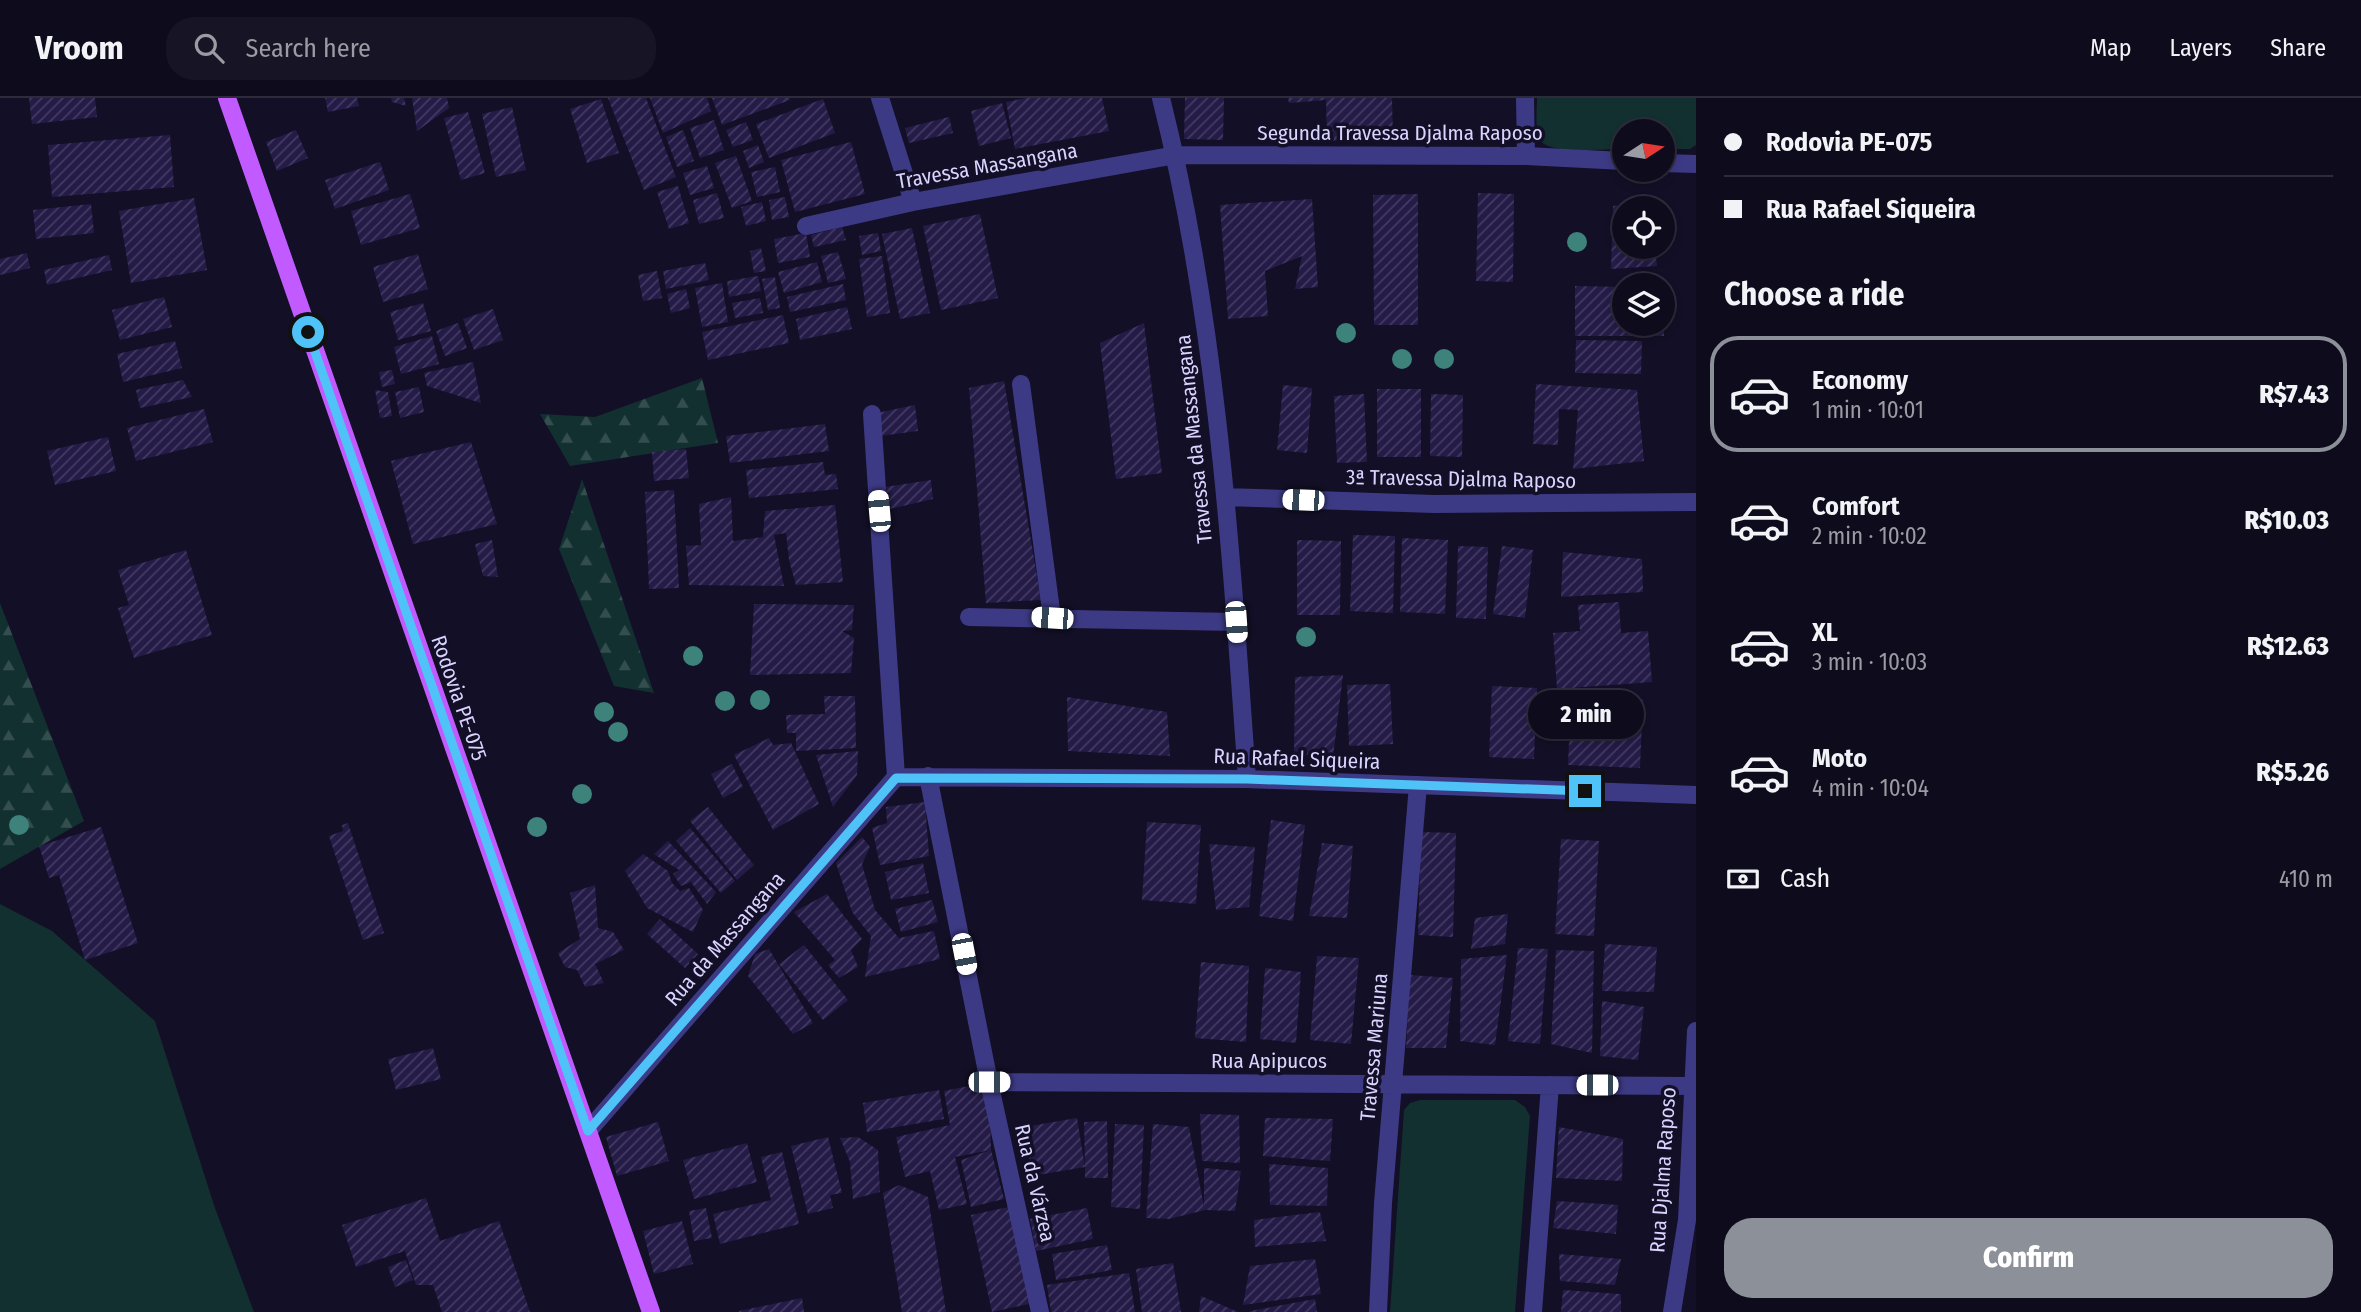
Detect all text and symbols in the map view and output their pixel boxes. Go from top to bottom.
search box [166,17,656,80]
text: Vroom [35,28,124,68]
icon: search [190,29,228,67]
text: Search here [246,33,371,64]
text: Map [2090,34,2132,62]
text: Layers [2170,34,2232,62]
text: Share [2270,34,2326,62]
north arrow [1612,119,1675,182]
map controls [1612,119,1675,336]
street label: Segunda Travessa Djalma Raposo [1257,120,1543,146]
text: Rodovia PE-075 [1766,127,1932,158]
street label: Travessa Massangana [894,137,1080,195]
text: Rua Rafael Siqueira [1766,194,1976,225]
button: locate [1612,196,1675,259]
button: layers [1612,273,1675,336]
text: Choose a ride [1724,275,1905,313]
route start [292,316,324,348]
street label: Travessa da Massangana [1170,333,1218,545]
icon: car [1728,363,1791,426]
text: Economy [1812,365,1908,396]
text: R$7.43 [2259,379,2329,410]
text: 1 min · 10:01 [1812,396,1924,424]
street label: 3ª Travessa Djalma Raposo [1346,464,1576,494]
car [867,489,892,533]
car [1282,489,1325,511]
icon: car [1728,489,1791,552]
text: Comfort [1812,491,1900,522]
text: R$10.03 [2244,505,2329,536]
text: 2 min · 10:02 [1812,522,1927,550]
car [1225,600,1248,644]
car [1031,606,1074,630]
icon: car [1728,615,1791,678]
text: XL [1812,617,1838,648]
text: R$12.63 [2247,631,2329,662]
street label: Rodovia PE-075 [425,632,493,764]
text: 3 min · 10:03 [1812,648,1927,676]
callout: 2 min [1527,690,1643,738]
text: 2 min [1561,700,1611,728]
icon: car [1728,741,1791,804]
street label: Rua Rafael Siqueira [1213,743,1381,775]
text: Moto [1812,743,1867,774]
text: R$5.26 [2256,757,2329,788]
text: 4 min · 10:04 [1812,774,1929,802]
route end [1569,775,1601,807]
icon: cash [1724,860,1762,898]
text: Cash [1780,863,1830,894]
text: 410 m [2279,865,2333,893]
street label: Rua da Massangana [660,867,790,1011]
car [950,931,979,977]
street label: Travessa Mariuna [1355,972,1393,1122]
street label: Rua Apipucos [1211,1048,1327,1074]
car [969,1072,1011,1093]
car [1577,1075,1619,1096]
street label: Rua Djalma Raposo [1644,1086,1682,1254]
street label: Rua da Várzea [1009,1122,1061,1244]
button: Confirm [1724,1218,2333,1298]

